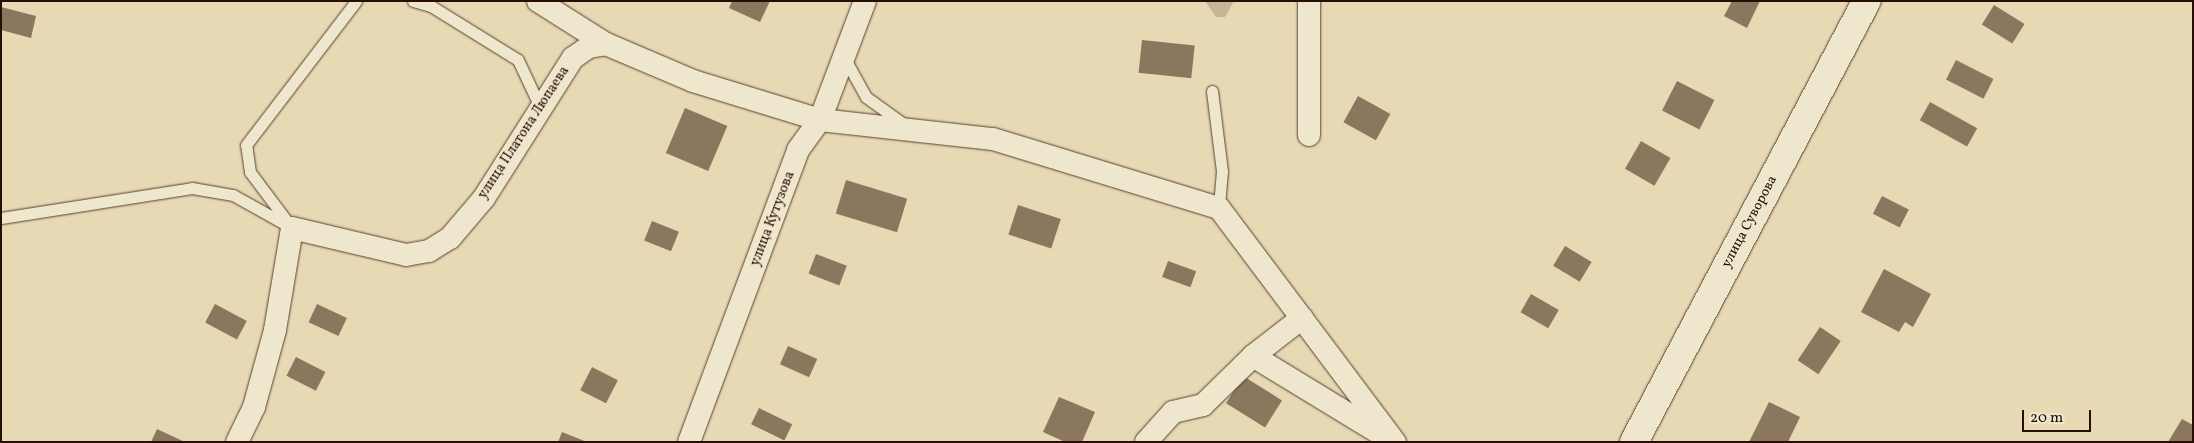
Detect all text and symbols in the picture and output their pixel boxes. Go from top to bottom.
street label: улица Платона Люпаева [475,64,573,202]
street label: улица Кутузова [747,169,799,269]
street label: улица Суворова [1719,173,1781,271]
scale bar [2024,400,2093,432]
text: 20 m [2030,408,2063,429]

